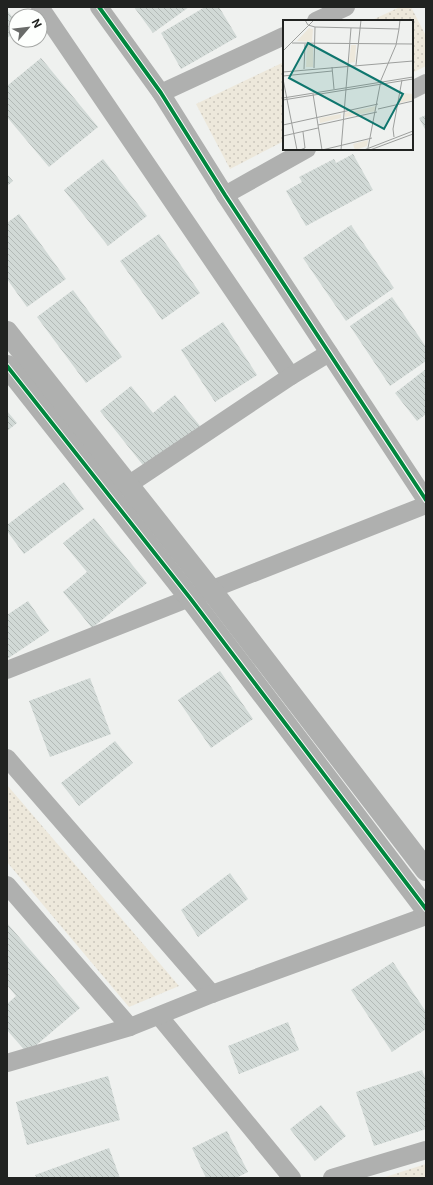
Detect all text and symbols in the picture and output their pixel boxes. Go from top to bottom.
north arrow [8,8,48,48]
text: N [29,16,45,30]
inset map [283,20,413,150]

